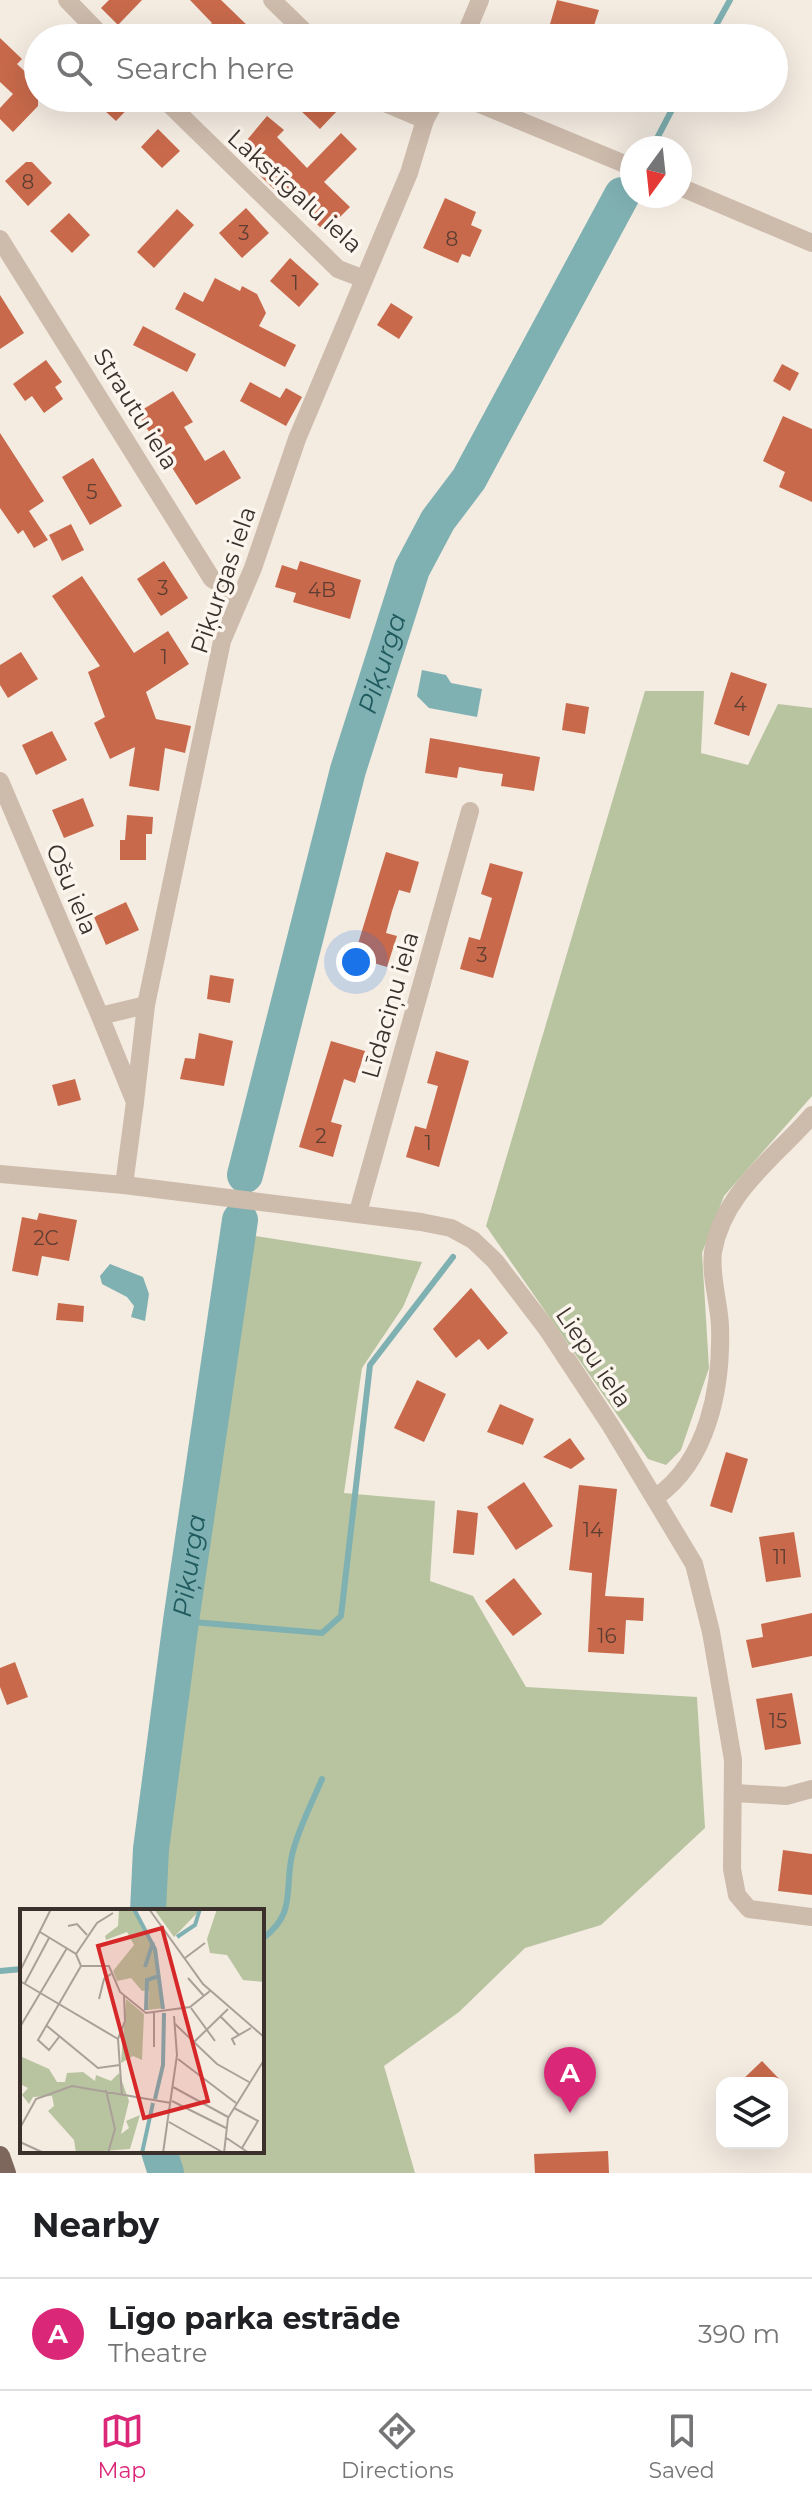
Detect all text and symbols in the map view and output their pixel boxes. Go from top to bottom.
search box [24,24,788,112]
icon: search [52,46,96,90]
text: Search here [116,50,294,87]
street label: Lakstīgalu iela [222,123,368,259]
north arrow [620,136,692,208]
house number: 8 [22,170,34,194]
house number: 3 [238,221,250,245]
house number: 8 [446,227,458,251]
house number: 1 [291,271,299,295]
street label: Strautu iela [87,343,185,475]
house number: 5 [86,480,98,504]
street label: Piķurgas iela [184,503,262,657]
house number: 3 [157,576,169,600]
house number: 4B [308,578,336,602]
water label: Piķurga [351,609,413,718]
house number: 1 [160,645,168,669]
house number: 4 [733,692,747,716]
street label: Ošu iela [40,839,104,939]
street label: Līdaciņu iela [355,928,425,1082]
your location [336,942,376,982]
house number: 3 [476,943,488,967]
house number: 2 [315,1124,327,1148]
house number: 1 [424,1131,432,1155]
house number: 2C [33,1226,59,1250]
street label: Liepu iela [550,1301,638,1413]
water label: Piķurga [166,1512,213,1619]
house number: 14 [583,1518,603,1542]
house number: 11 [773,1545,787,1569]
house number: 16 [597,1624,617,1648]
house number: 15 [769,1709,787,1733]
inset map [20,1909,264,2153]
pin: A [544,2047,596,2113]
map controls [716,2077,788,2149]
button: layers [716,2077,788,2149]
text: Nearby [32,2204,159,2246]
text: Līgo parka estrāde [108,2300,400,2337]
text: A [48,2318,68,2350]
text: 390 m [698,2318,780,2350]
text: Theatre [108,2337,208,2369]
tab: Map [97,2409,146,2484]
tab: Directions [341,2409,454,2484]
tab: Saved [649,2409,715,2484]

